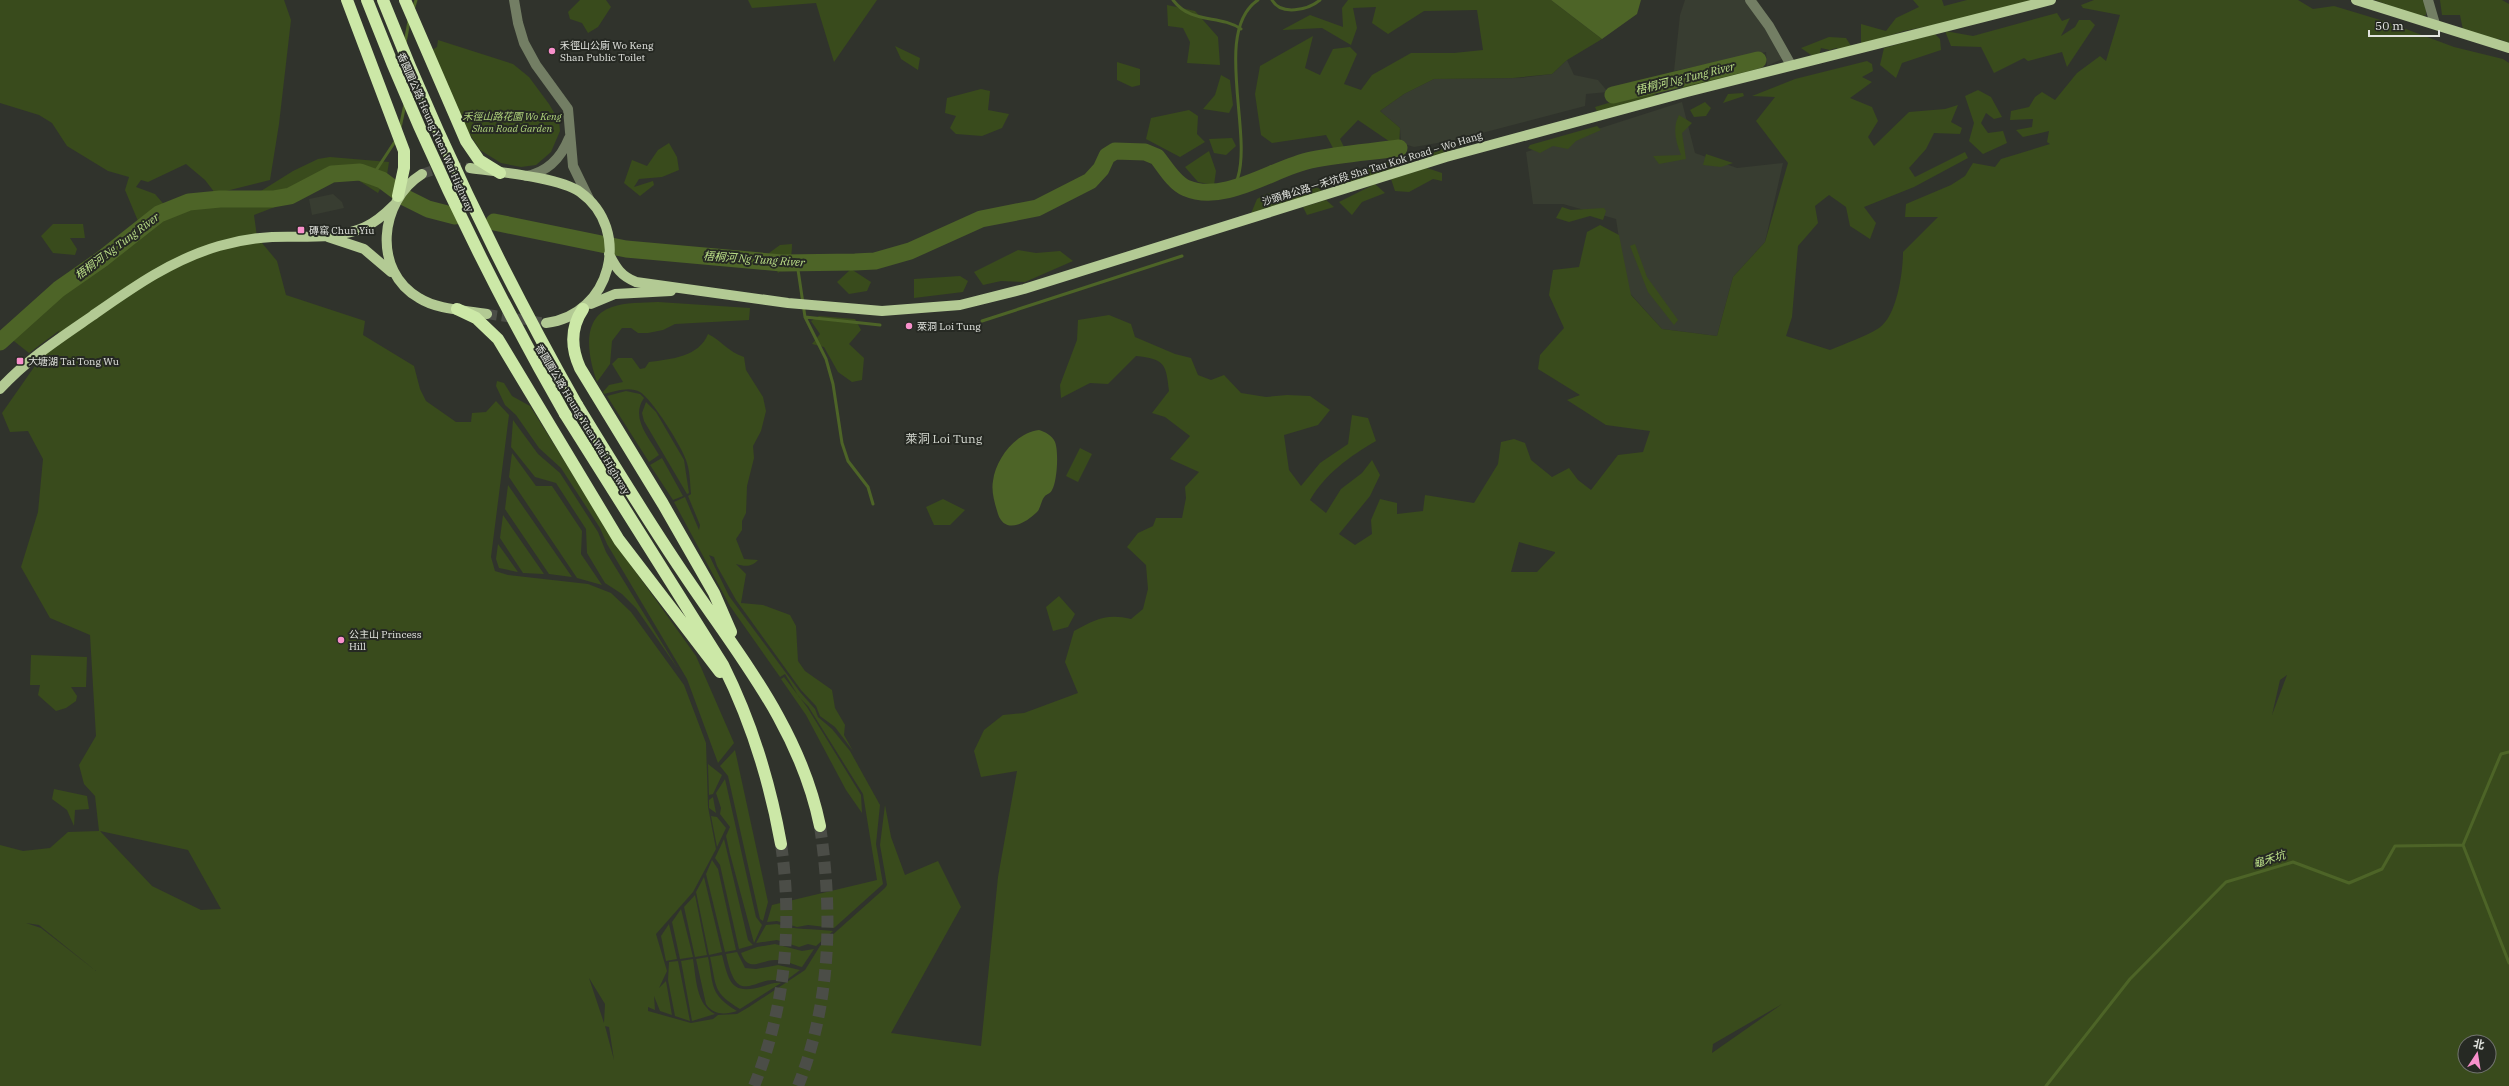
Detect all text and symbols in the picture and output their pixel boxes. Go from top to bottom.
scale bar [2369,12,2439,38]
text: 50 m [2375,18,2404,33]
place label: 禾徑山公廁 Wo Keng Shan Public Toilet [560,39,654,64]
marker: 禾徑山公廁 Wo Keng Shan Public Toilet [547,46,557,56]
street label: 香園圍公路 Heung Yuen Wai Highway [394,50,477,215]
water label: 梧桐河 Ng Tung River [1634,59,1737,97]
park label: 禾徑山路花園 Wo Keng Shan Road Garden [463,110,562,135]
street label: 沙頭角公路－禾坑段 Sha Tau Kok Road – Wo Hang [1260,129,1484,208]
water label: 梧桐河 Ng Tung River [72,209,163,282]
place label: 磚窰 Chun Yiu [309,224,374,237]
marker: 磚窰 Chun Yiu [296,225,306,235]
water label: 梧桐河 Ng Tung River [703,248,806,270]
place label: 萊洞 Loi Tung [917,320,981,333]
marker: 萊洞 Loi Tung [904,321,914,331]
street label: 香園圍公路 Heung Yuen Wai Highway [532,342,633,497]
place label: 大塘湖 Tai Tong Wu [28,355,119,368]
marker: 大塘湖 Tai Tong Wu [15,356,25,366]
district label: 萊洞 Loi Tung [906,431,983,446]
place label: 公主山 Princess Hill [349,628,422,653]
marker: 公主山 Princess Hill [336,635,346,645]
water label: 龜禾坑 [2251,847,2289,871]
north arrow [2457,1034,2497,1074]
text: 北 [2472,1036,2486,1052]

